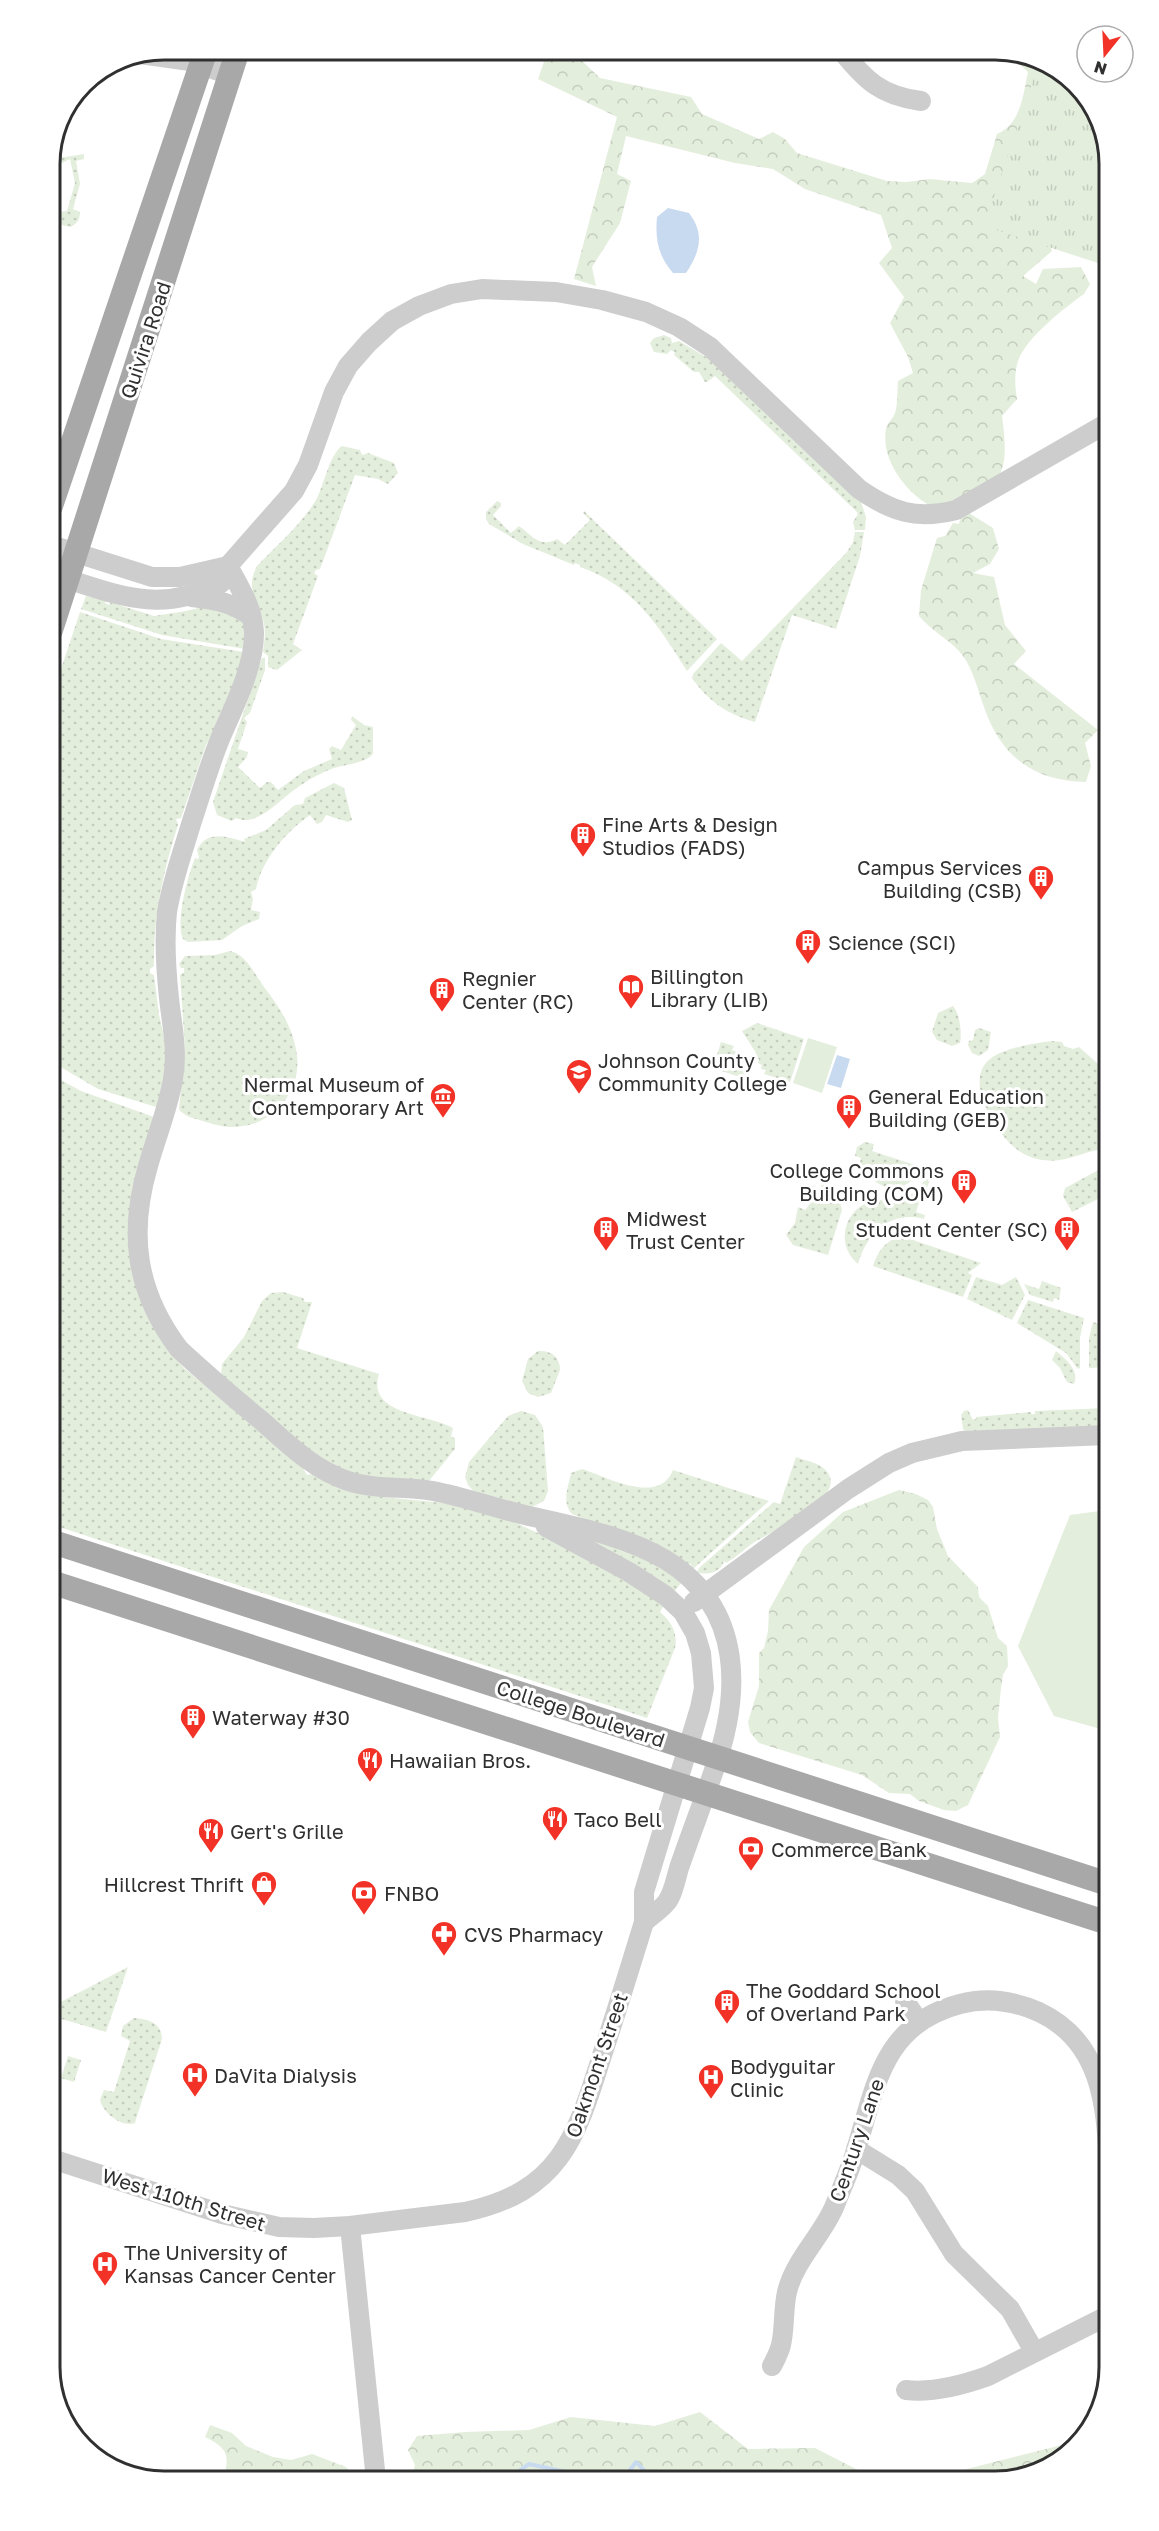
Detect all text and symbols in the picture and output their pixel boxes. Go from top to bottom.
north arrow [1075,24,1135,84]
text: N [1091,57,1109,80]
street label: Quivira Road [115,278,175,402]
place label: Fine Arts & Design Studios (FADS) [602,812,778,859]
building icon: Fine Arts & Design Studios (FADS) [568,820,598,858]
place label: Campus Services Building (CSB) [857,855,1022,902]
building icon: Campus Services Building (CSB) [1026,863,1056,901]
building icon: Science (SCI) [793,927,823,965]
place label: Science (SCI) [828,930,956,954]
place label: Billington Library (LIB) [650,964,769,1011]
place label: Regnier Center (RC) [462,966,574,1013]
library icon: Billington Library (LIB) [616,972,646,1010]
building icon: Regnier Center (RC) [427,975,457,1013]
place label: Johnson County Community College [598,1048,787,1095]
school or university icon: Johnson County Community College [564,1057,594,1095]
place label: Nermal Museum of Contemporary Art [244,1072,424,1119]
museum icon: Nermal Museum of Contemporary Art [428,1081,458,1119]
place label: General Education Building (GEB) [868,1084,1044,1131]
building icon: General Education Building (GEB) [834,1092,864,1130]
place label: College Commons Building (COM) [769,1158,944,1205]
building icon: College Commons Building (COM) [949,1167,979,1205]
place label: Midwest Trust Center [626,1206,745,1253]
building icon: Midwest Trust Center [591,1214,621,1252]
building icon: Student Center (SC) [1052,1214,1082,1252]
place label: Student Center (SC) [855,1217,1048,1241]
street label: College Boulevard [494,1674,668,1752]
building icon: Waterway #30 [178,1702,208,1740]
place label: Waterway #30 [212,1705,350,1729]
restaurant icon: Hawaiian Bros. [355,1745,385,1783]
place label: Hawaiian Bros. [389,1748,531,1772]
restaurant icon: Taco Bell [540,1804,570,1842]
place label: Taco Bell [574,1807,662,1831]
restaurant icon: Gert's Grille [196,1816,226,1854]
place label: Gert's Grille [230,1819,344,1843]
bank icon: Commerce Bank [736,1834,766,1872]
place label: Commerce Bank [771,1837,927,1861]
shop icon: Hillcrest Thrift [249,1869,279,1907]
place label: Hillcrest Thrift [104,1872,244,1896]
bank icon: FNBO [349,1878,379,1916]
place label: FNBO [384,1881,439,1905]
pharmacy icon: CVS Pharmacy [429,1919,459,1957]
place label: CVS Pharmacy [464,1922,603,1946]
place label: The Goddard School of Overland Park [746,1978,941,2025]
building icon: The Goddard School of Overland Park [712,1987,742,2025]
street label: Oakmont Street [560,1990,632,2140]
place label: Bodyguitar Clinic [730,2054,836,2101]
hospital icon: DaVita Dialysis [180,2060,210,2098]
hospital icon: Bodyguitar Clinic [696,2062,726,2100]
place label: DaVita Dialysis [214,2063,357,2087]
street label: Century Lane [824,2075,888,2205]
street label: West 110th Street [99,2163,269,2235]
place label: The University of Kansas Cancer Center [124,2240,336,2287]
hospital icon: The University of Kansas Cancer Center [90,2249,120,2287]

